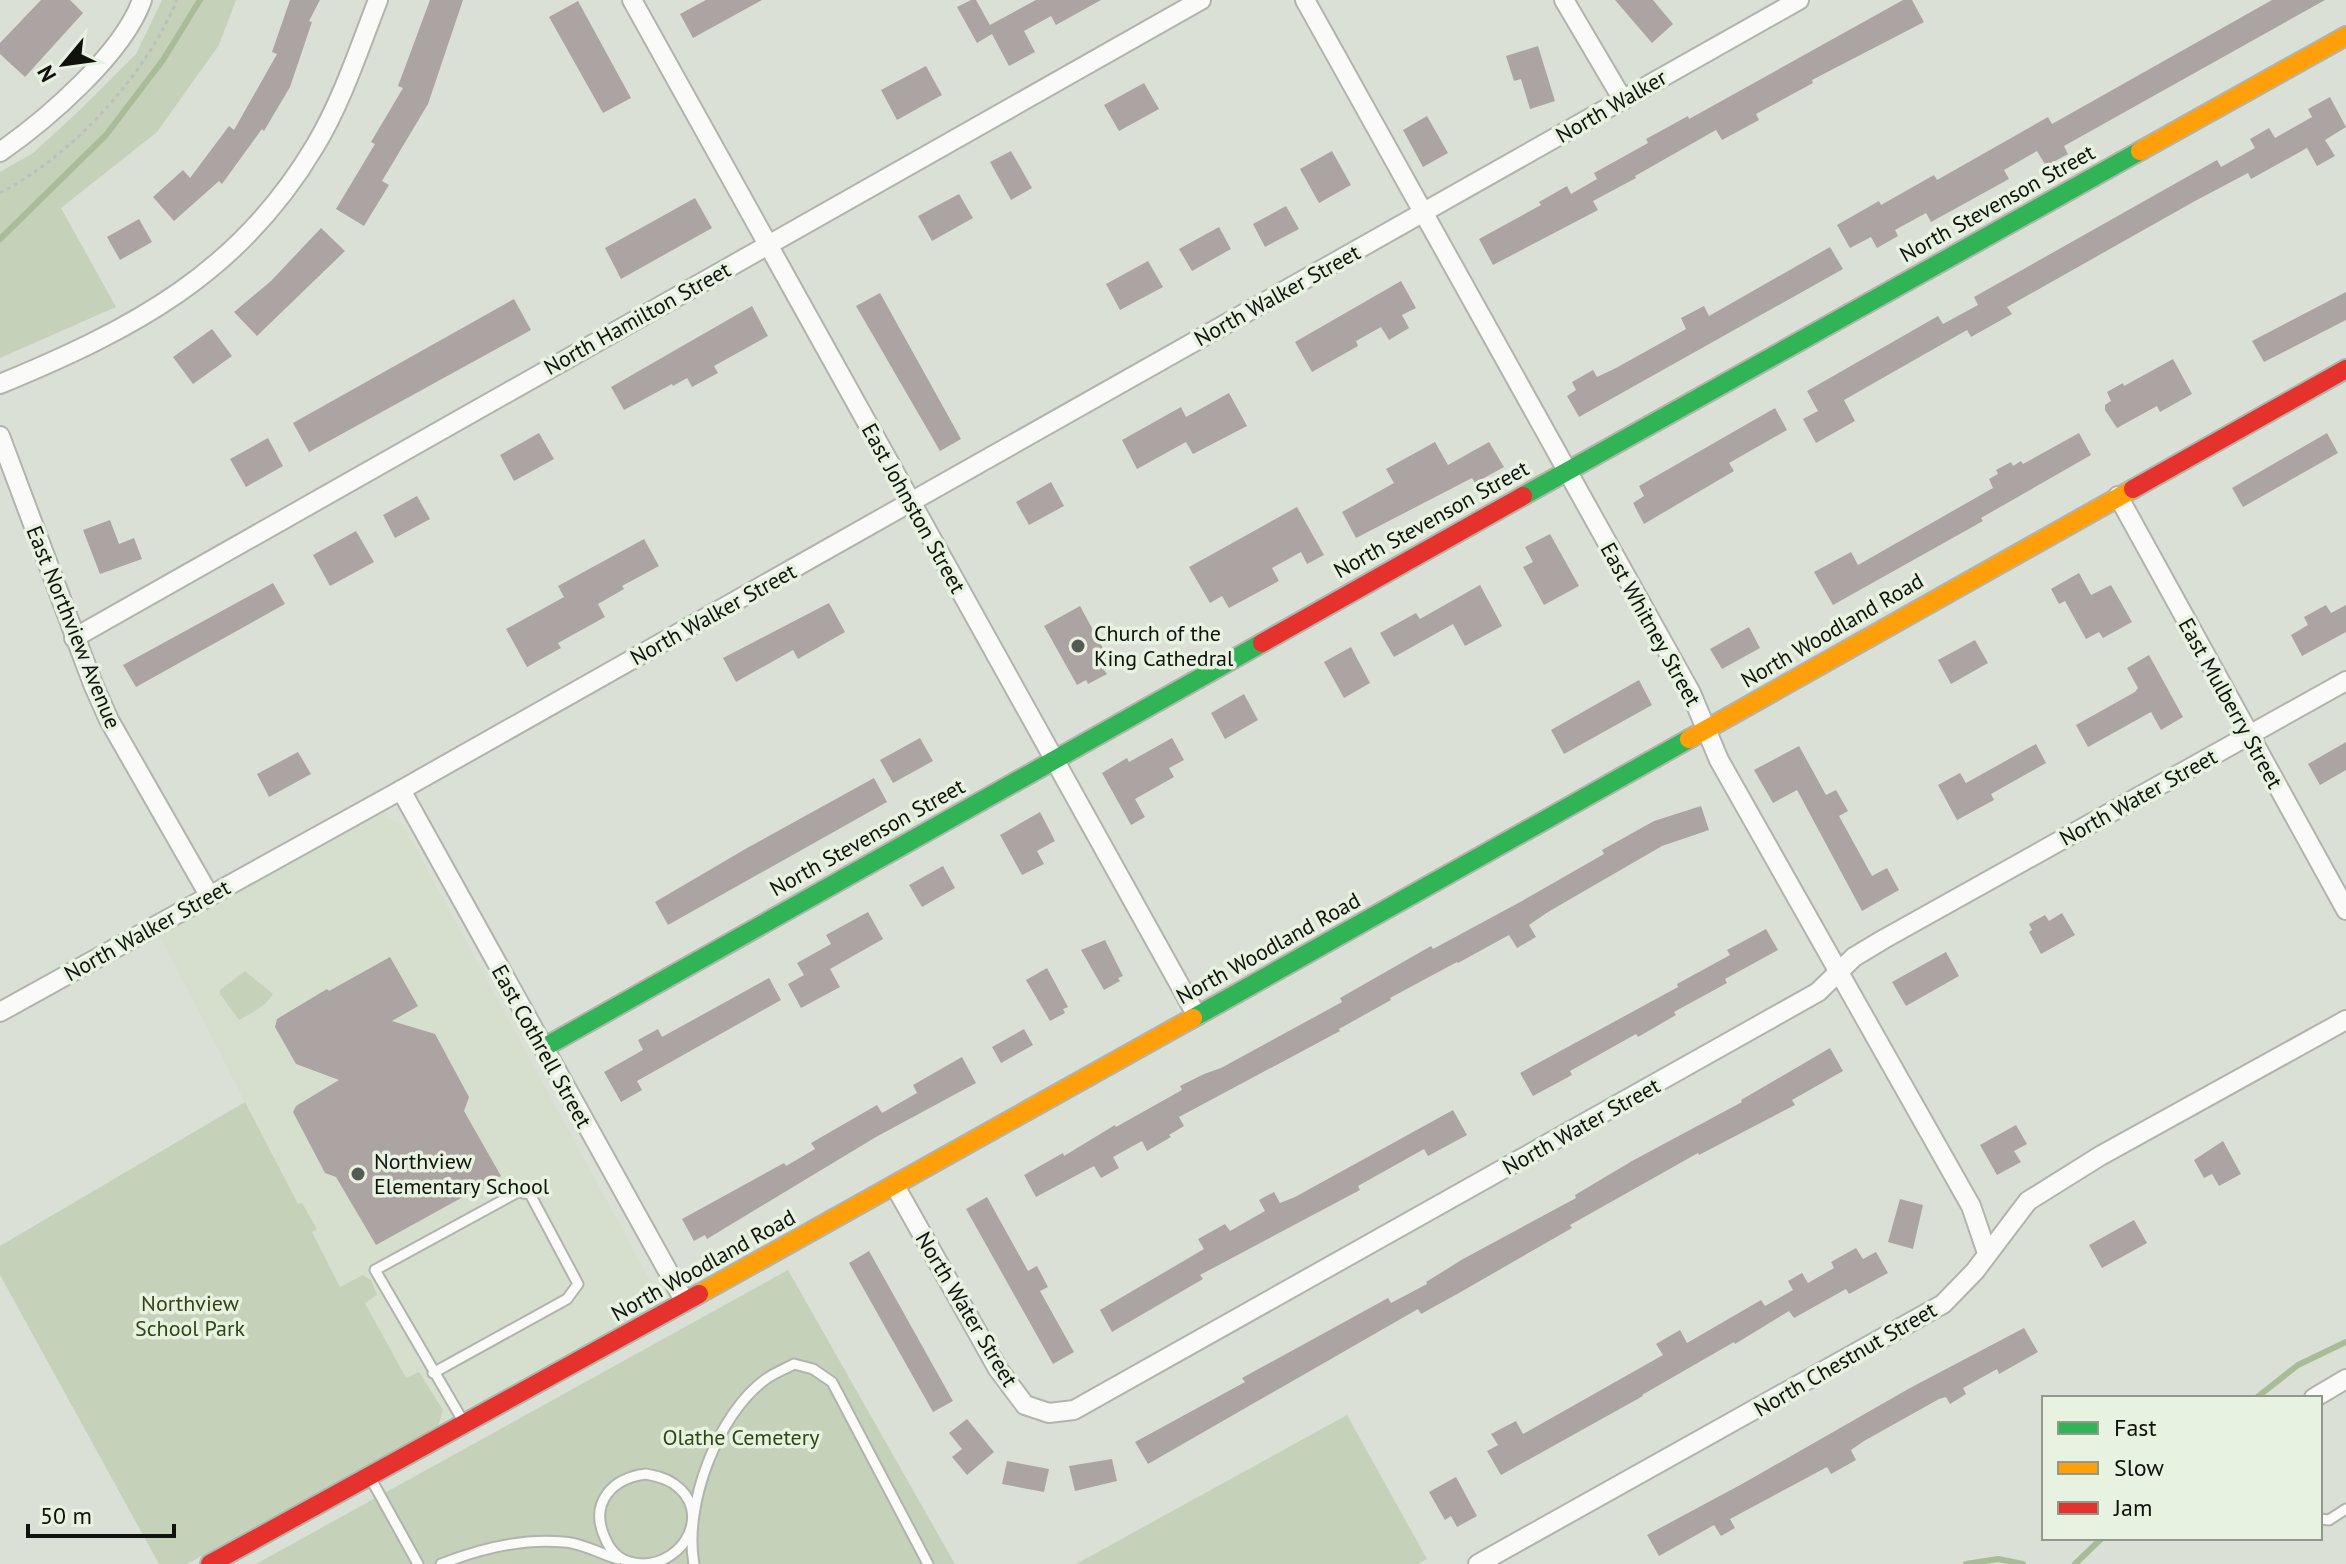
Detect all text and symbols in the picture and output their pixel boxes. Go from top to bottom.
north arrow [24,24,104,104]
text: N [31,61,62,87]
street label: North Walker [1551,63,1672,149]
street label: North Stevenson Street [1895,138,2100,268]
street label: North Walker Street [1189,238,1365,352]
street label: North Hamilton Street [539,255,736,381]
street label: East Johnston Street [856,418,973,598]
street label: North Stevenson Street [1329,454,1534,584]
street label: East Northview Avenue [20,521,128,733]
street label: East Whitney Street [1594,537,1708,711]
street label: North Walker Street [625,557,801,671]
street label: North Woodland Road [1736,566,1928,694]
street label: East Mulberry Street [2173,613,2290,794]
place label: Church of the King Cathedral [1094,619,1234,672]
marker: Church of the King Cathedral [1069,637,1087,655]
street label: North Water Street [2054,742,2222,852]
street label: North Stevenson Street [765,772,970,902]
street label: North Walker Street [59,873,235,987]
street label: North Woodland Road [1171,886,1365,1010]
street label: East Cothrell Street [486,960,599,1133]
street label: North Water Street [1497,1071,1665,1181]
place label: Northview Elementary School [374,1147,550,1200]
marker: Northview Elementary School [349,1165,367,1183]
street label: North Woodland Road [606,1203,800,1327]
street label: North Water Street [910,1226,1025,1392]
park label: Northview School Park [135,1289,245,1342]
street label: North Chestnut Street [1749,1295,1942,1423]
legend [2042,1396,2322,1540]
text: Fast [2114,1412,2157,1443]
park label: Olathe Cemetery [662,1423,820,1451]
text: Slow [2114,1452,2164,1483]
scale bar [28,1488,174,1538]
text: Jam [2113,1492,2152,1523]
text: 50 m [40,1500,92,1531]

